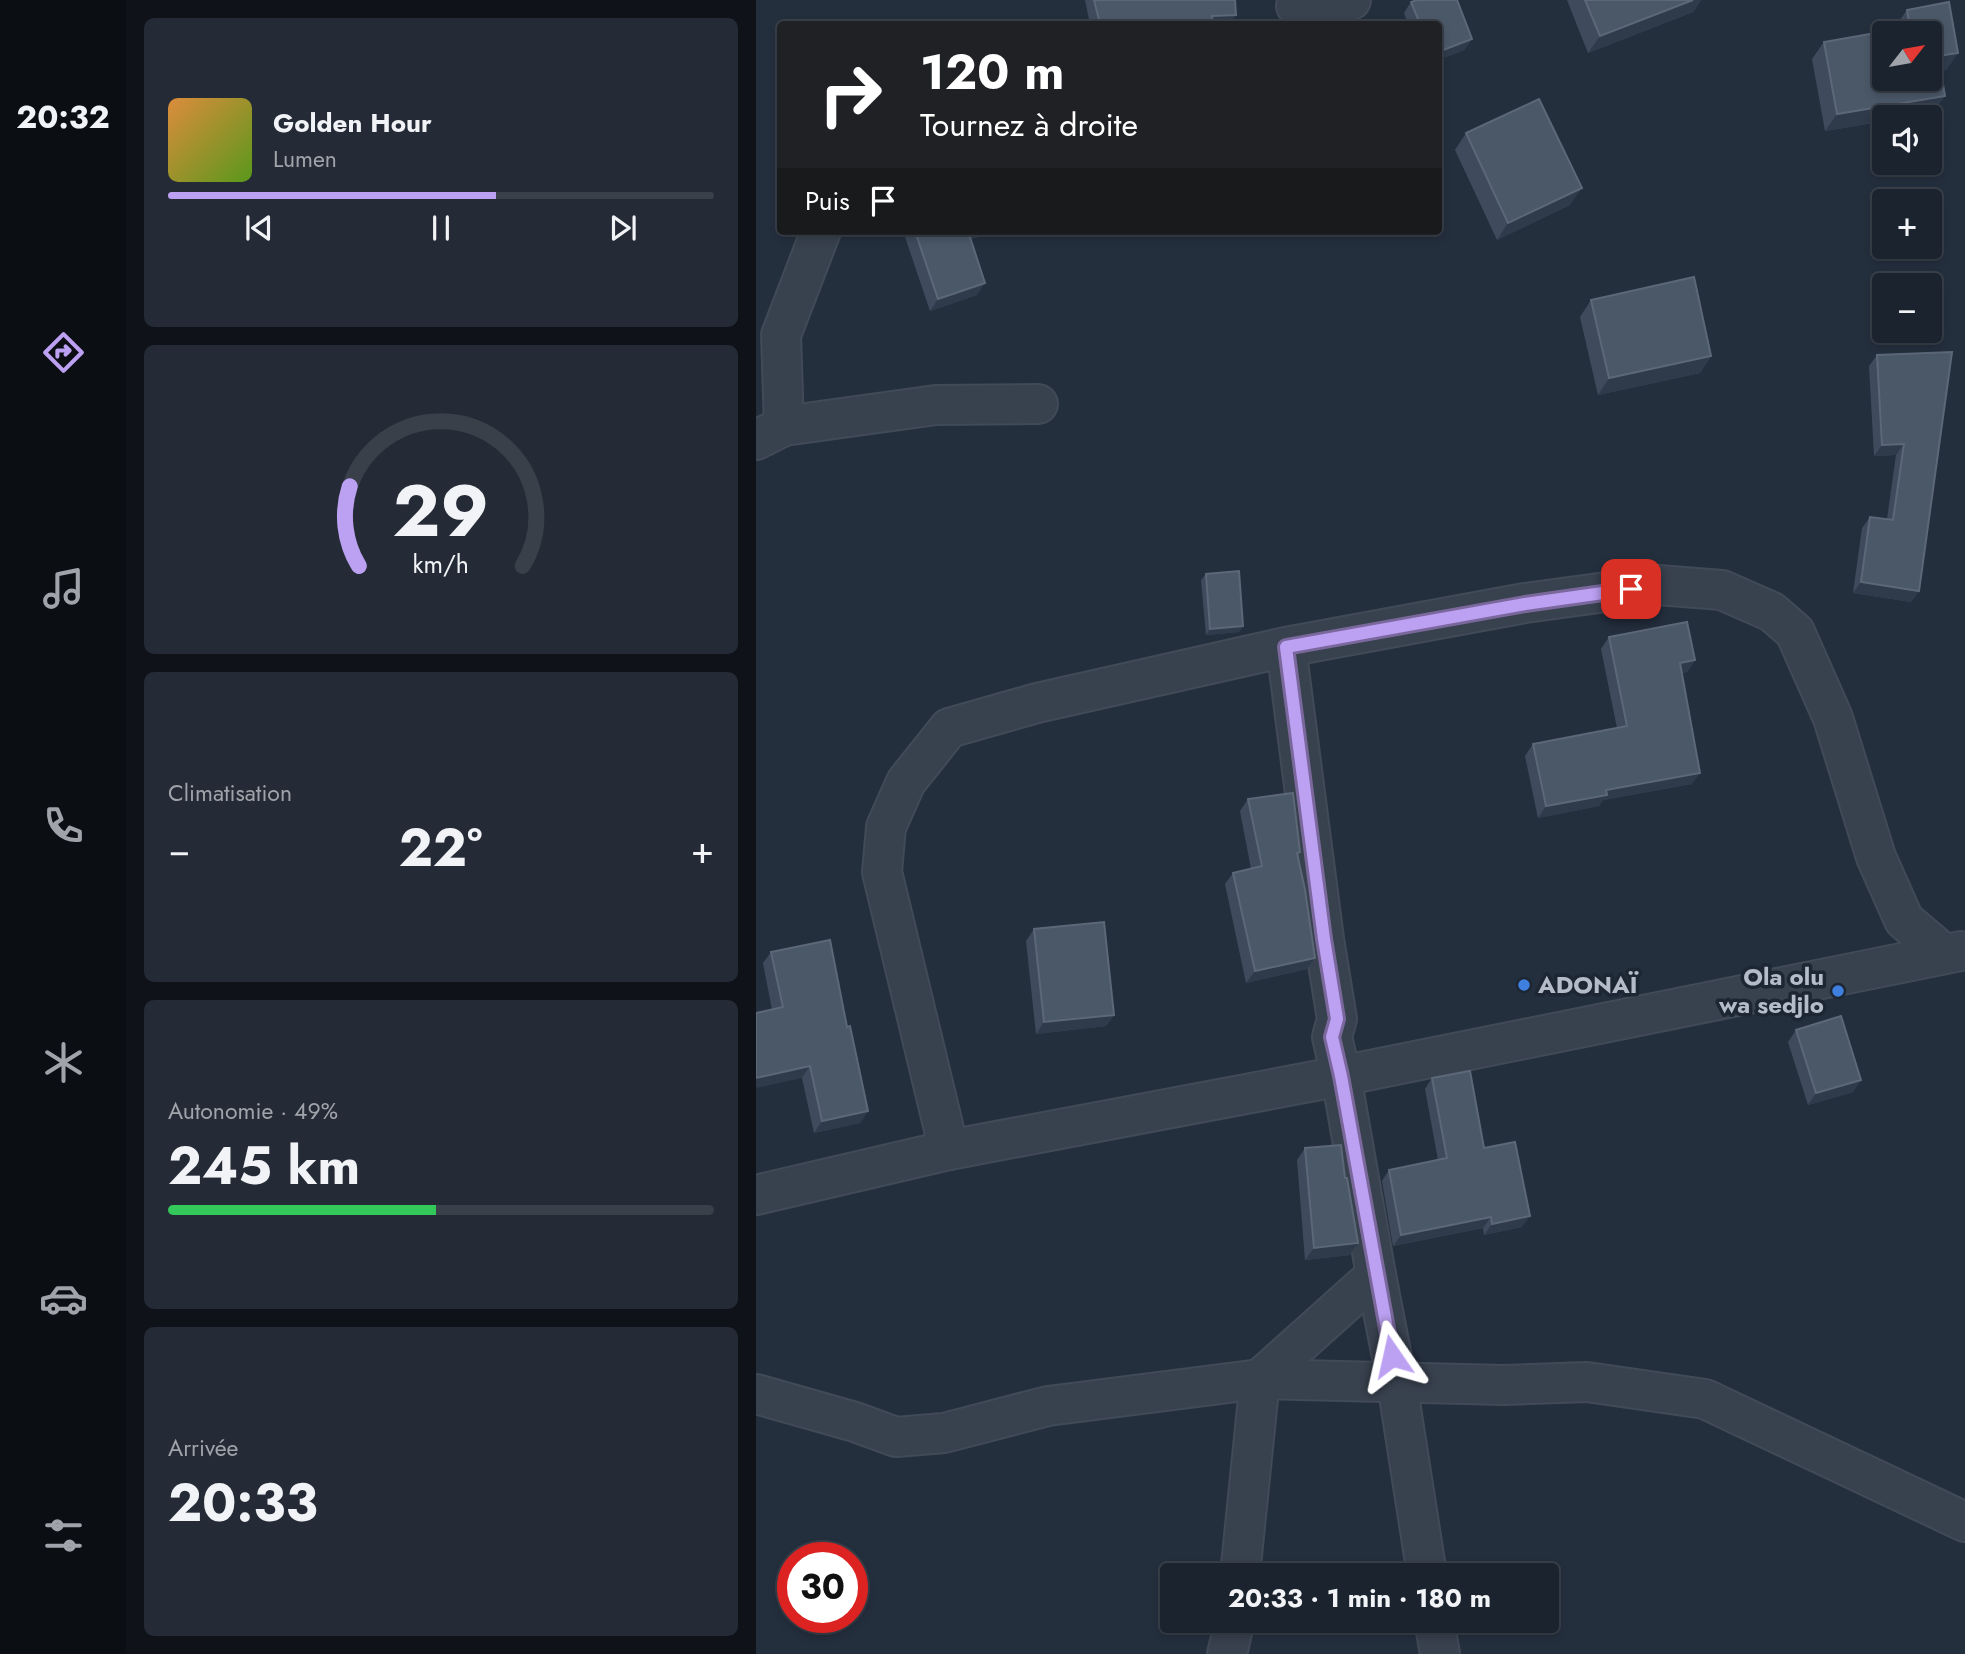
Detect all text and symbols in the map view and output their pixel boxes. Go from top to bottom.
north arrow [1872,21,1942,91]
map controls [1872,21,1942,343]
text: 120 m [920,37,1064,107]
icon: right [805,49,896,140]
text: 20:32 [16,94,110,140]
text: Tournez à droite [920,102,1138,148]
text: Golden Hour [273,104,432,142]
button: sound [1872,105,1942,175]
text: Lumen [273,142,337,176]
text: Puis [805,182,850,220]
icon: arrive [864,182,902,220]
button: + [1872,189,1942,259]
icon: previous [240,209,278,247]
icon: pause [422,209,460,247]
icon: next [604,209,642,247]
button: − [1872,273,1942,343]
icon: directions [39,328,88,377]
text: 29 [393,458,489,563]
text: km/h [413,546,469,582]
pin [1601,559,1661,619]
icon: music [39,564,88,613]
icon: arrive [1612,570,1650,608]
text: Climatisation [168,776,292,810]
icon: phone [39,801,88,850]
text: 22° [399,810,482,886]
text: − [168,822,190,877]
text: + [691,822,714,877]
place label: Ola olu wa sedjlo [1718,959,1824,1022]
place label: ADONAÏ [1537,967,1639,1002]
marker: ADONAÏ [1516,977,1532,993]
marker: Ola olu wa sedjlo [1830,983,1846,999]
icon: climate [39,1038,88,1087]
text: Autonomie · 49% [168,1094,338,1128]
text: 245 km [168,1128,360,1204]
icon: car [39,1274,88,1323]
position arrow [1355,1319,1429,1393]
text: Arrivée [168,1431,238,1465]
text: 20:33 [168,1465,318,1541]
icon: filters [39,1511,88,1560]
speed limit sign: 30 [777,1542,868,1633]
text: 20:33 · 1 min · 180 m [1228,1579,1491,1617]

